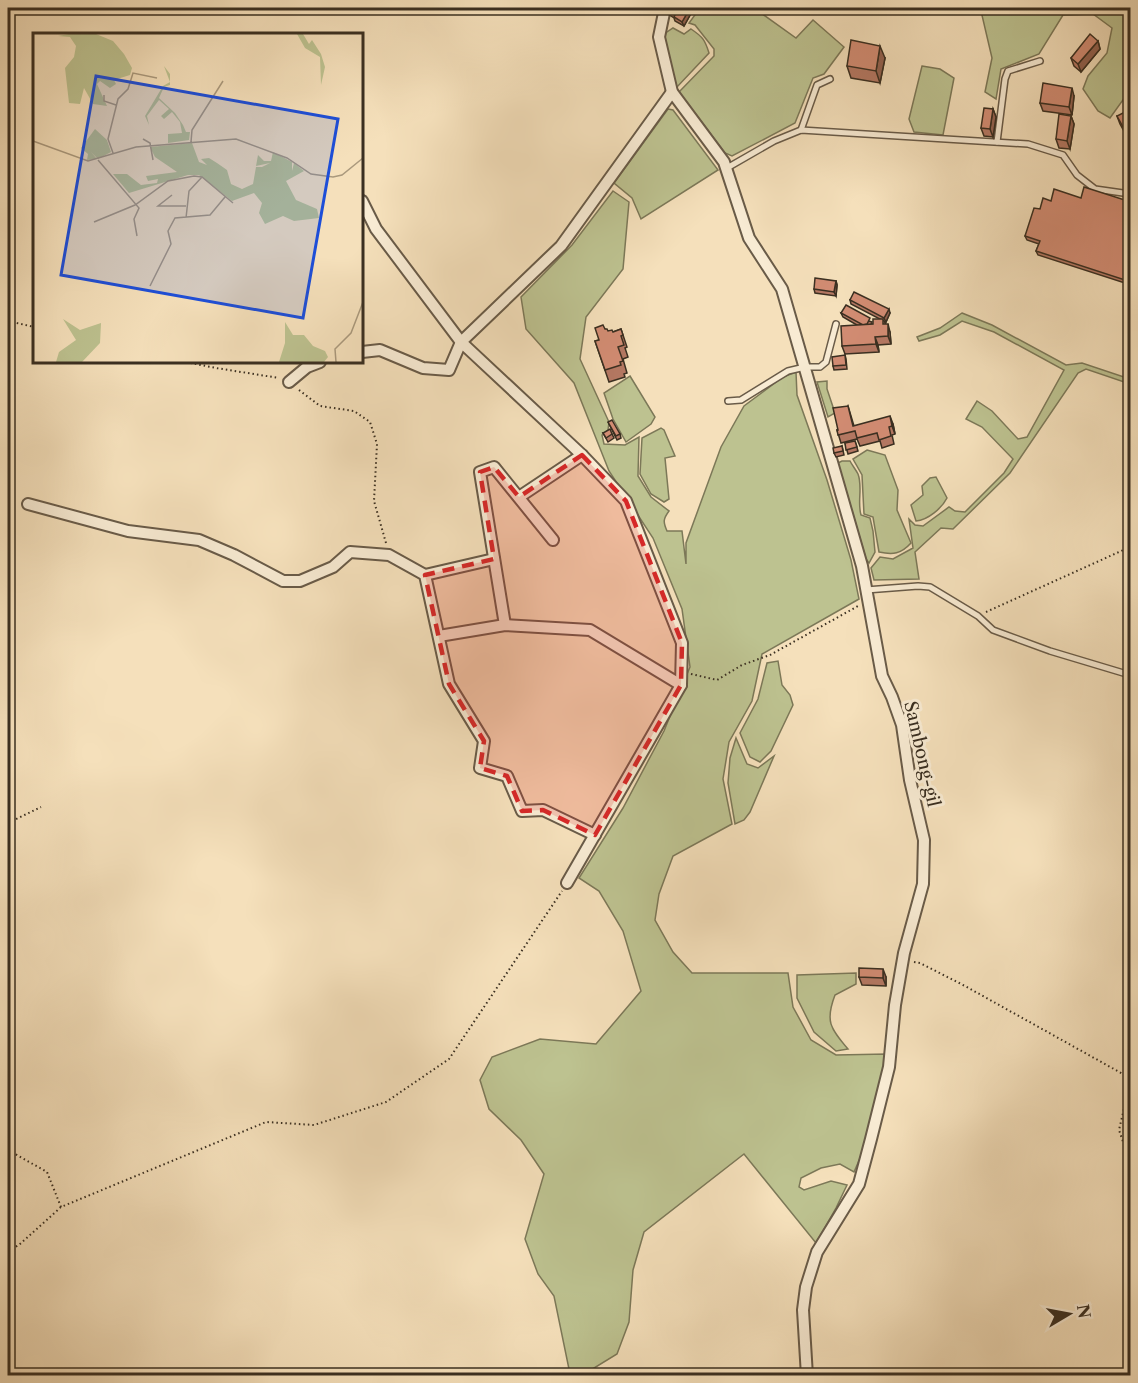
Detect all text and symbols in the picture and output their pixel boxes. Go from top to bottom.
inset map [33,33,363,363]
street label: Sambong-gil [899,699,945,809]
north arrow [1039,1284,1099,1344]
text: N [1073,1303,1095,1320]

